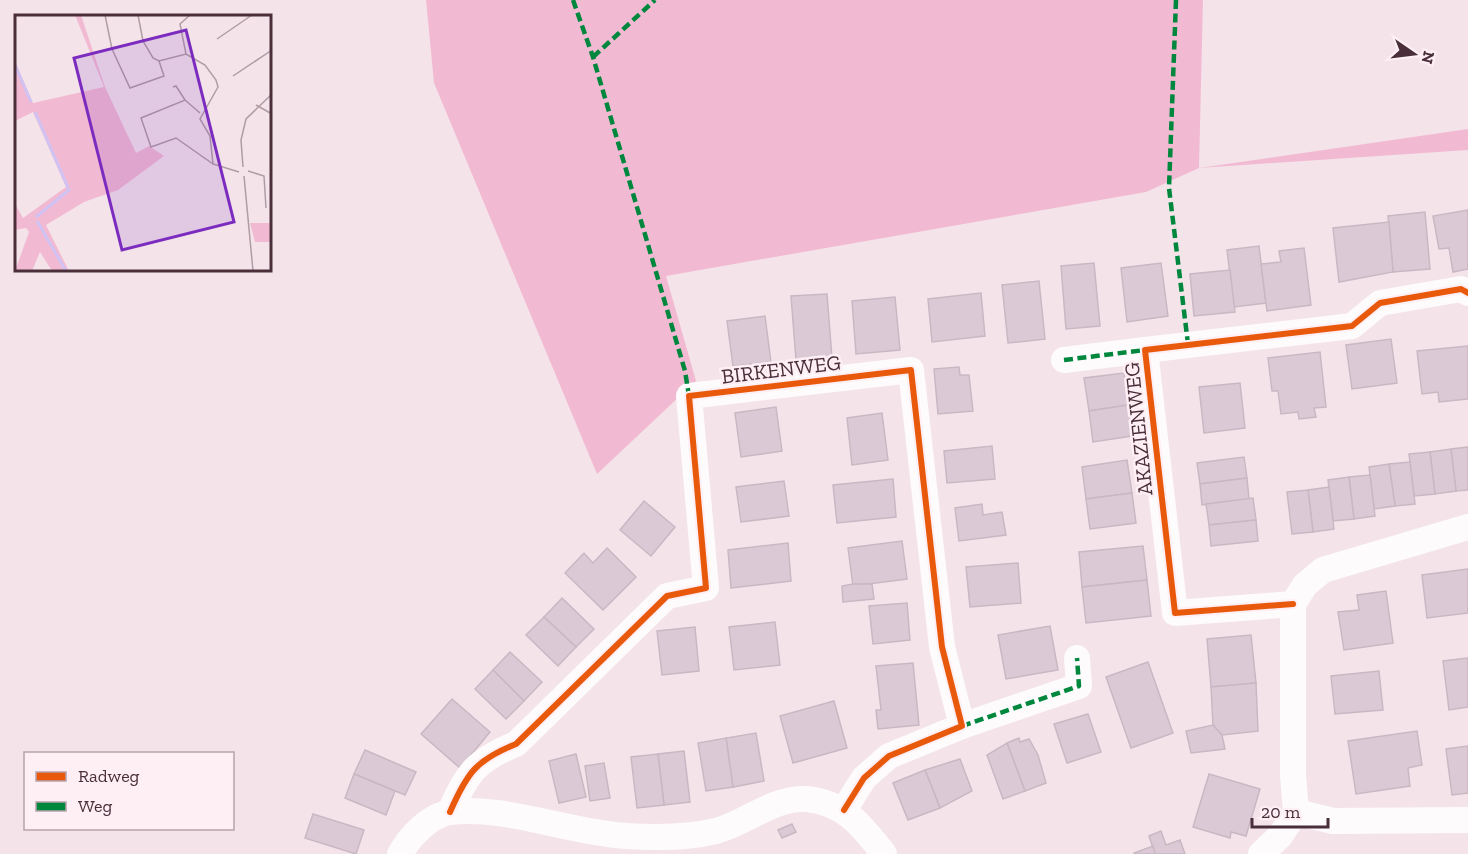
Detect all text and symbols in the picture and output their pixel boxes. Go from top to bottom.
inset map [15,15,272,272]
north arrow [1384,24,1444,84]
text: N [1417,49,1439,66]
street label: BIRKENWEG [720,349,842,389]
street label: AKAZIENWEG [1119,361,1157,497]
legend [24,752,234,830]
text: Radweg [78,765,140,787]
scale bar [1252,791,1328,829]
text: Weg [78,795,112,817]
text: 20 m [1261,801,1301,823]

